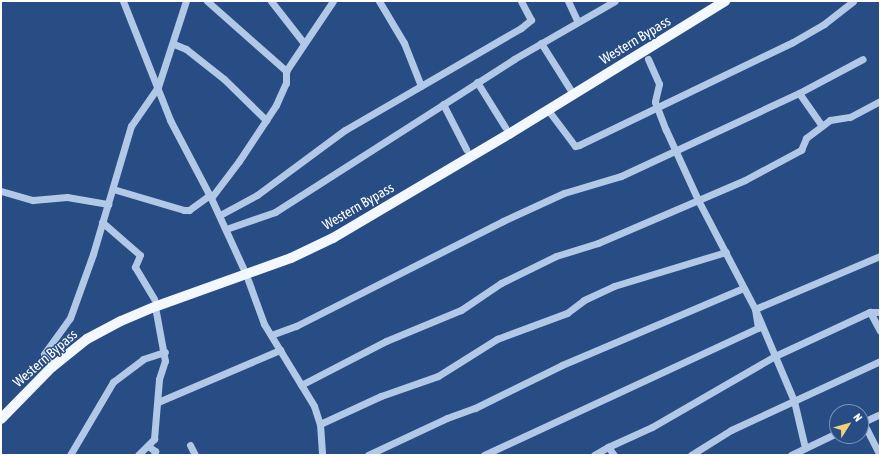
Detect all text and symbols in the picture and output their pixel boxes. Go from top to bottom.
street label: Western Bypass [597,12,673,68]
street label: Western Bypass [319,179,397,233]
street label: Western Bypass [9,326,81,390]
north arrow [829,404,869,444]
text: N [851,411,865,424]

